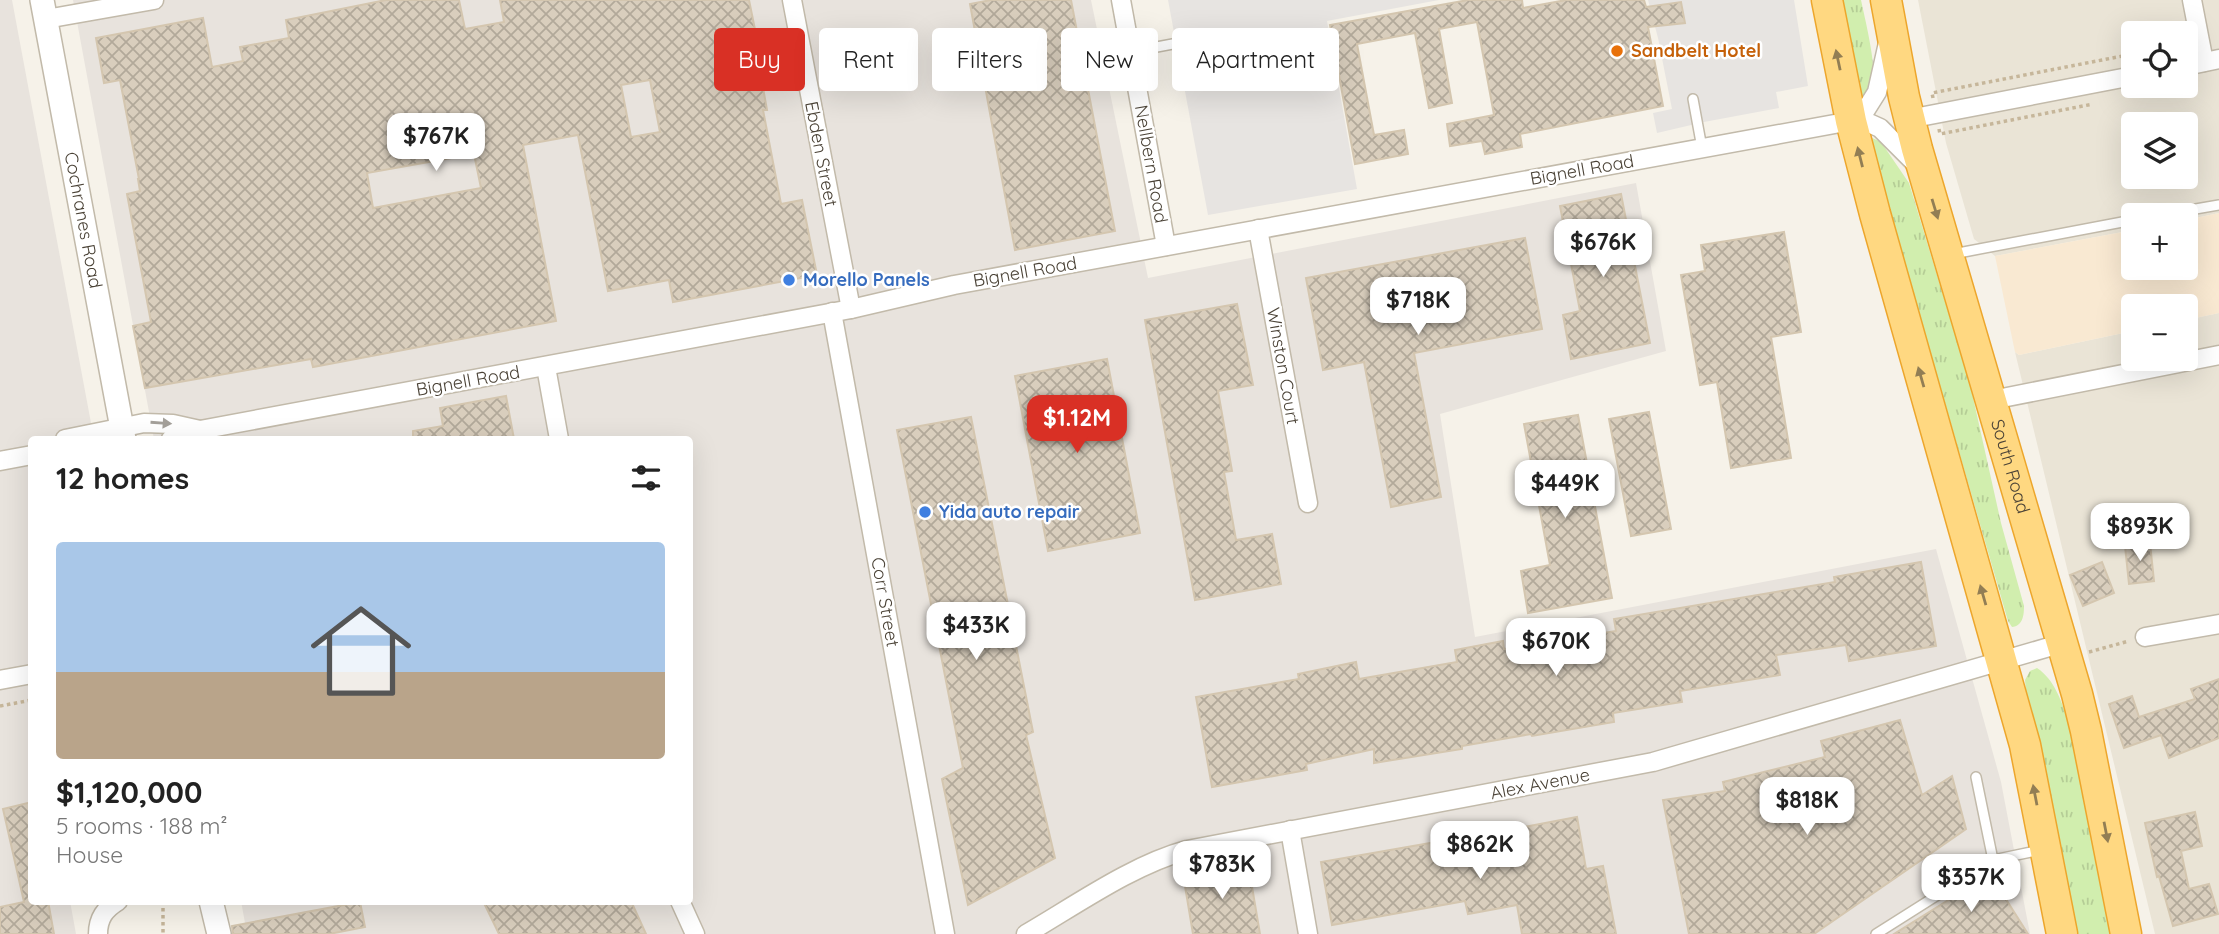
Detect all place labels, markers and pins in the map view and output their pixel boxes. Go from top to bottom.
place label: Sandbelt Hotel [1631,39,1761,62]
marker: Sandbelt Hotel [1609,43,1625,59]
pin: $767K [387,114,485,173]
pin: $676K [1554,219,1652,279]
place label: Morello Panels [803,268,930,291]
marker: Morello Panels [781,272,797,288]
pin: $718K [1369,278,1467,337]
pin: $1.12M [1020,396,1134,455]
pin: $449K [1516,461,1614,520]
place label: Yida auto repair [939,500,1080,523]
marker: Yida auto repair [917,504,933,520]
pin: $893K [2091,504,2189,563]
pin: $433K [927,602,1025,662]
pin: $670K [1507,618,1605,678]
pin: $818K [1758,778,1856,837]
pin: $862K [1431,822,1529,881]
pin: $783K [1173,842,1271,901]
pin: $357K [1922,855,2020,914]

